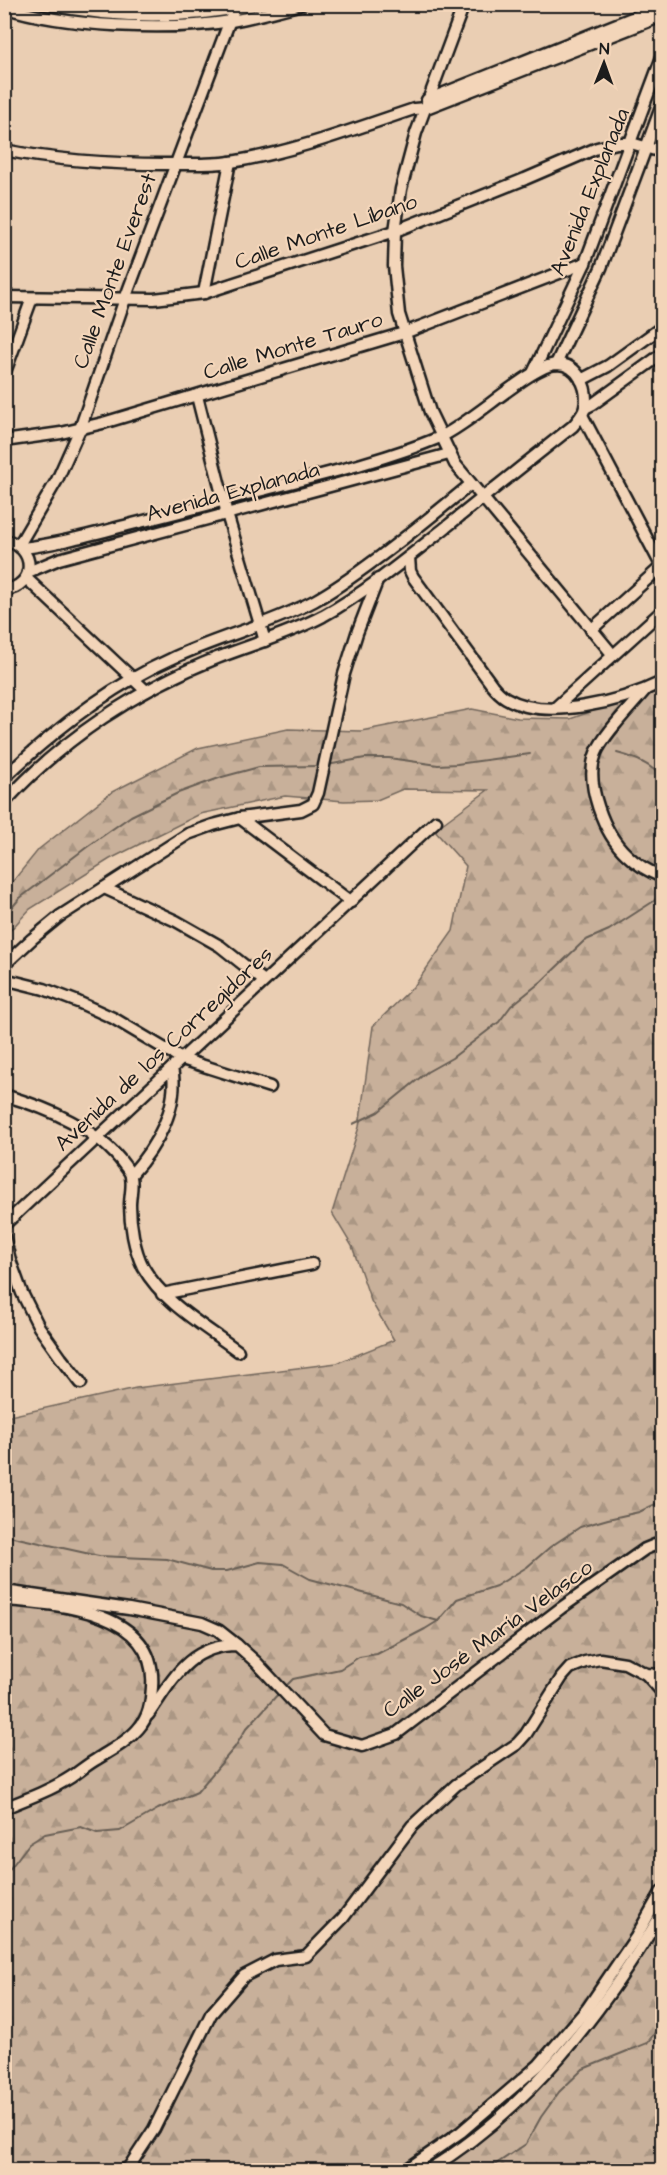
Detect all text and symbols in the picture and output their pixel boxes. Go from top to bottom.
north arrow [574,33,634,93]
text: N [599,38,609,60]
street label: Avenida Explanada [542,104,638,280]
street label: Calle Monte Everest [65,169,165,373]
street label: Calle Monte Líbano [231,186,422,278]
street label: Calle Monte Tauro [199,304,387,388]
street label: Avenida Explanada [143,454,323,530]
street label: Avenida de los Corregidores [48,939,281,1159]
street label: Calle José María Velasco [377,1552,600,1726]

